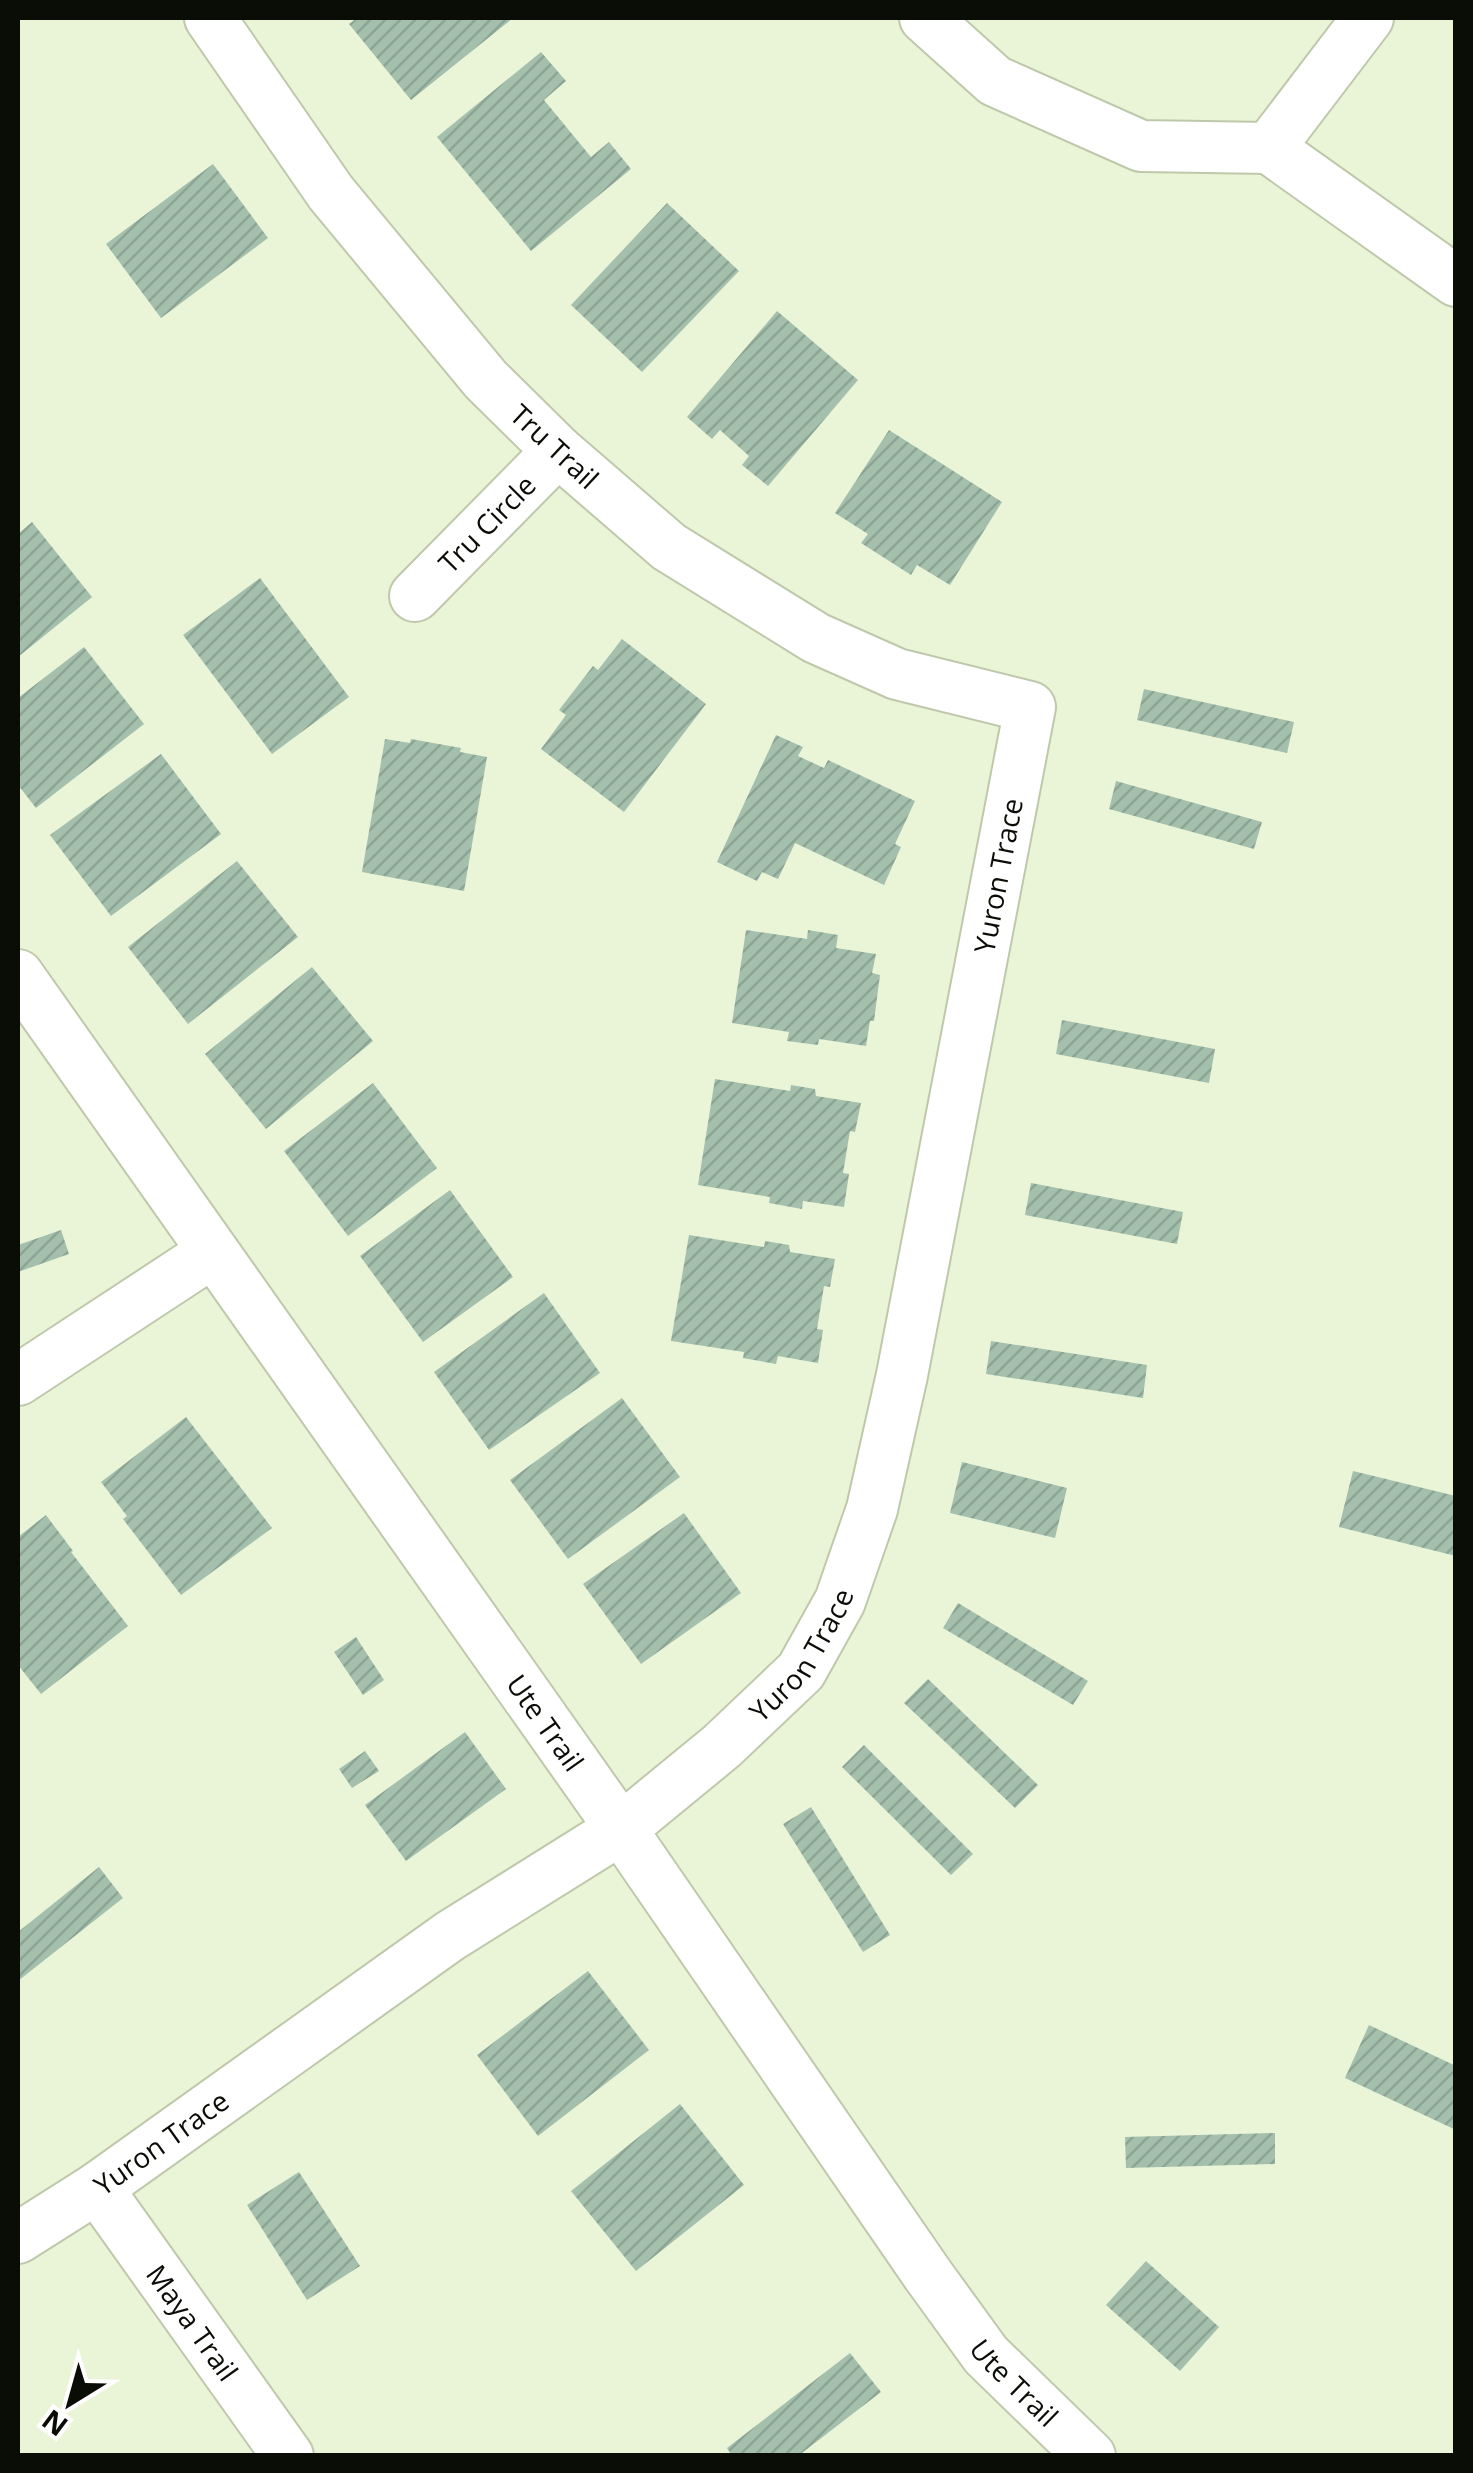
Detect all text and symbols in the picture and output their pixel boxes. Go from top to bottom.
street label: Tru Trail [503,395,607,497]
street label: Tru Circle [430,466,544,581]
street label: Yuron Trace [964,795,1031,956]
street label: Yuron Trace [741,1584,862,1730]
street label: Ute Trail [499,1667,593,1778]
street label: Yuron Trace [86,2081,236,2204]
street label: Maya Trail [138,2257,247,2388]
street label: Ute Trail [961,2331,1067,2434]
north arrow [20,2353,120,2453]
text: N [34,2402,75,2446]

